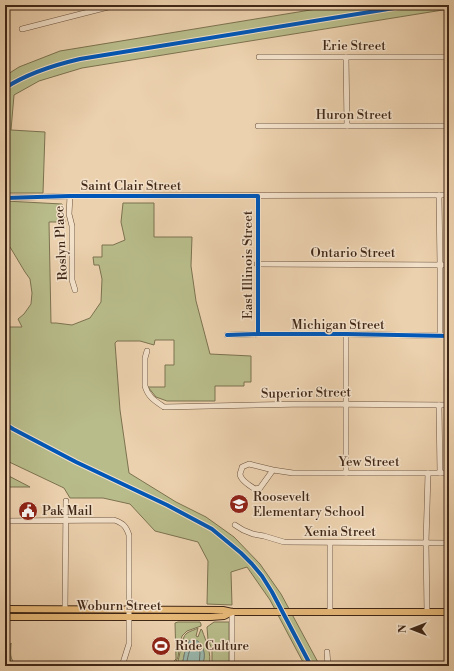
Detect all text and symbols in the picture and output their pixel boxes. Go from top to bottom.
street label: Erie Street [322,38,386,54]
street label: Huron Street [316,107,393,123]
street label: Saint Clair Street [81,178,182,194]
street label: Roslyn Place [51,205,71,281]
street label: East Illinois Street [240,210,256,319]
street label: Ontario Street [311,245,396,261]
street label: Michigan Street [291,317,385,333]
street label: Superior Street [261,384,352,402]
street label: Yew Street [337,454,400,470]
place label: Roosevelt Elementary School [253,489,365,520]
school or university icon: Roosevelt Elementary School [228,493,250,515]
public building icon: Pak Mail [17,500,39,522]
place label: Pak Mail [42,503,93,519]
street label: Xenia Street [303,524,376,540]
street label: Woburn Street [76,598,162,614]
north arrow [392,609,432,649]
text: N [396,624,410,633]
sports icon: Ride Culture [150,635,172,657]
place label: Ride Culture [175,638,250,654]

